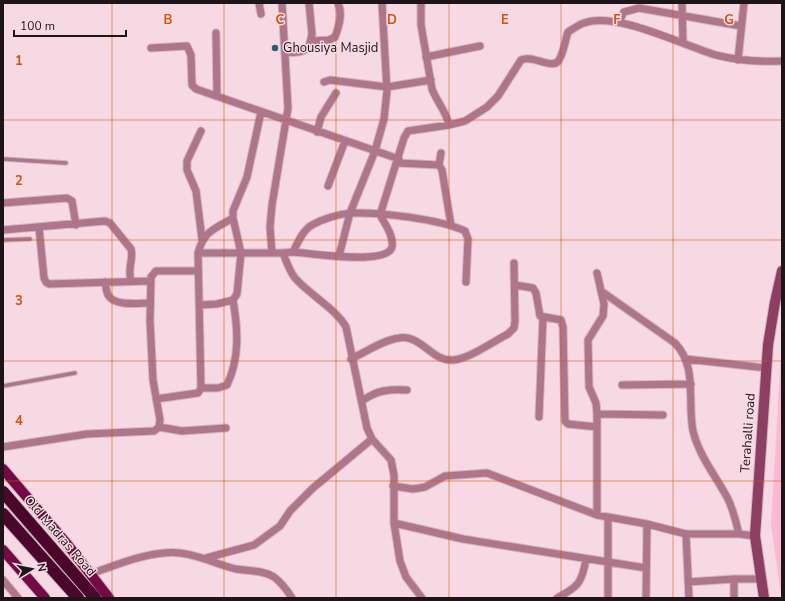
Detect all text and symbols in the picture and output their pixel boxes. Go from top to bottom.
text: B [164,11,173,29]
text: C [276,11,285,29]
text: D [387,11,397,29]
text: E [501,11,509,29]
text: F [613,11,621,29]
text: G [724,11,734,29]
scale bar [14,12,126,38]
text: 100 m [20,18,55,34]
place label: Ghousiya Masjid [283,39,378,57]
marker: Ghousiya Masjid [270,43,280,53]
text: 1 [15,52,23,70]
text: 2 [15,172,23,190]
text: 3 [15,292,23,310]
street label: Terahalli road [736,393,760,473]
text: 4 [15,412,23,430]
street label: Old Madras Road [20,492,100,580]
north arrow [12,549,52,589]
text: N [33,562,49,573]

